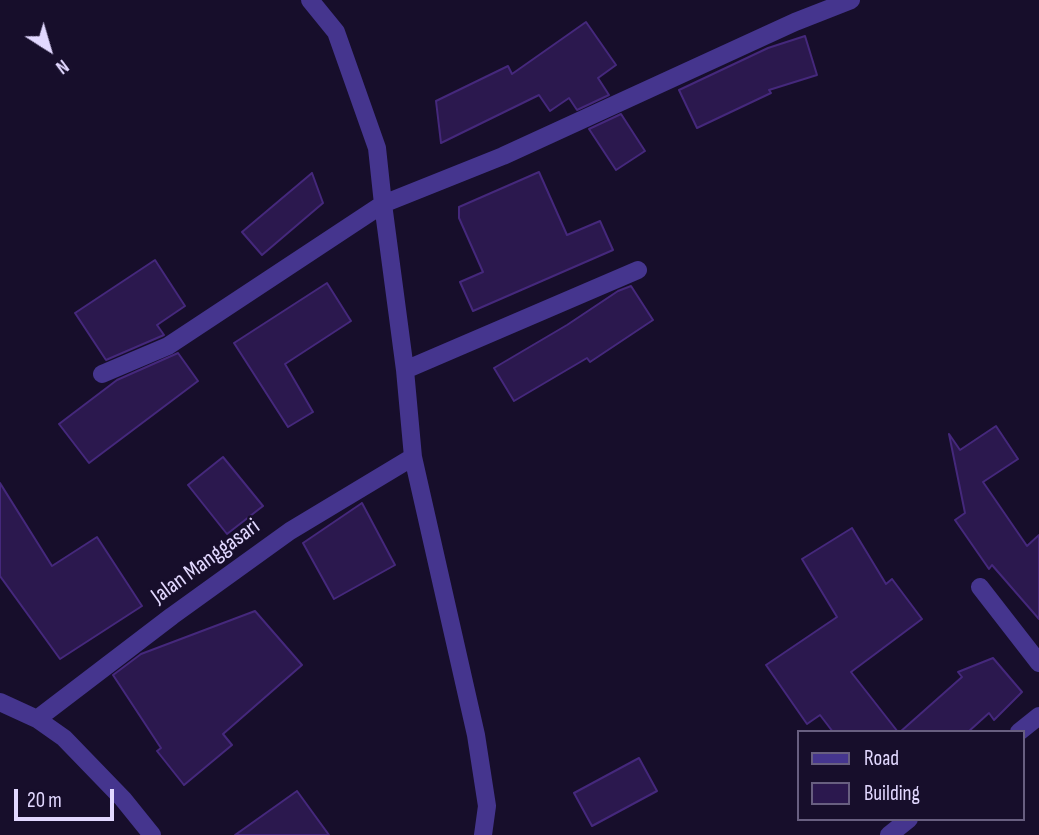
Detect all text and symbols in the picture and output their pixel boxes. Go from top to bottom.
north arrow [14,14,84,84]
text: N [51,54,73,78]
street label: Jalan Manggasari [146,513,266,611]
legend [797,730,1025,821]
text: Road [864,746,899,771]
scale bar [18,776,117,820]
text: Building [864,781,920,806]
text: 20 m [27,788,62,813]

